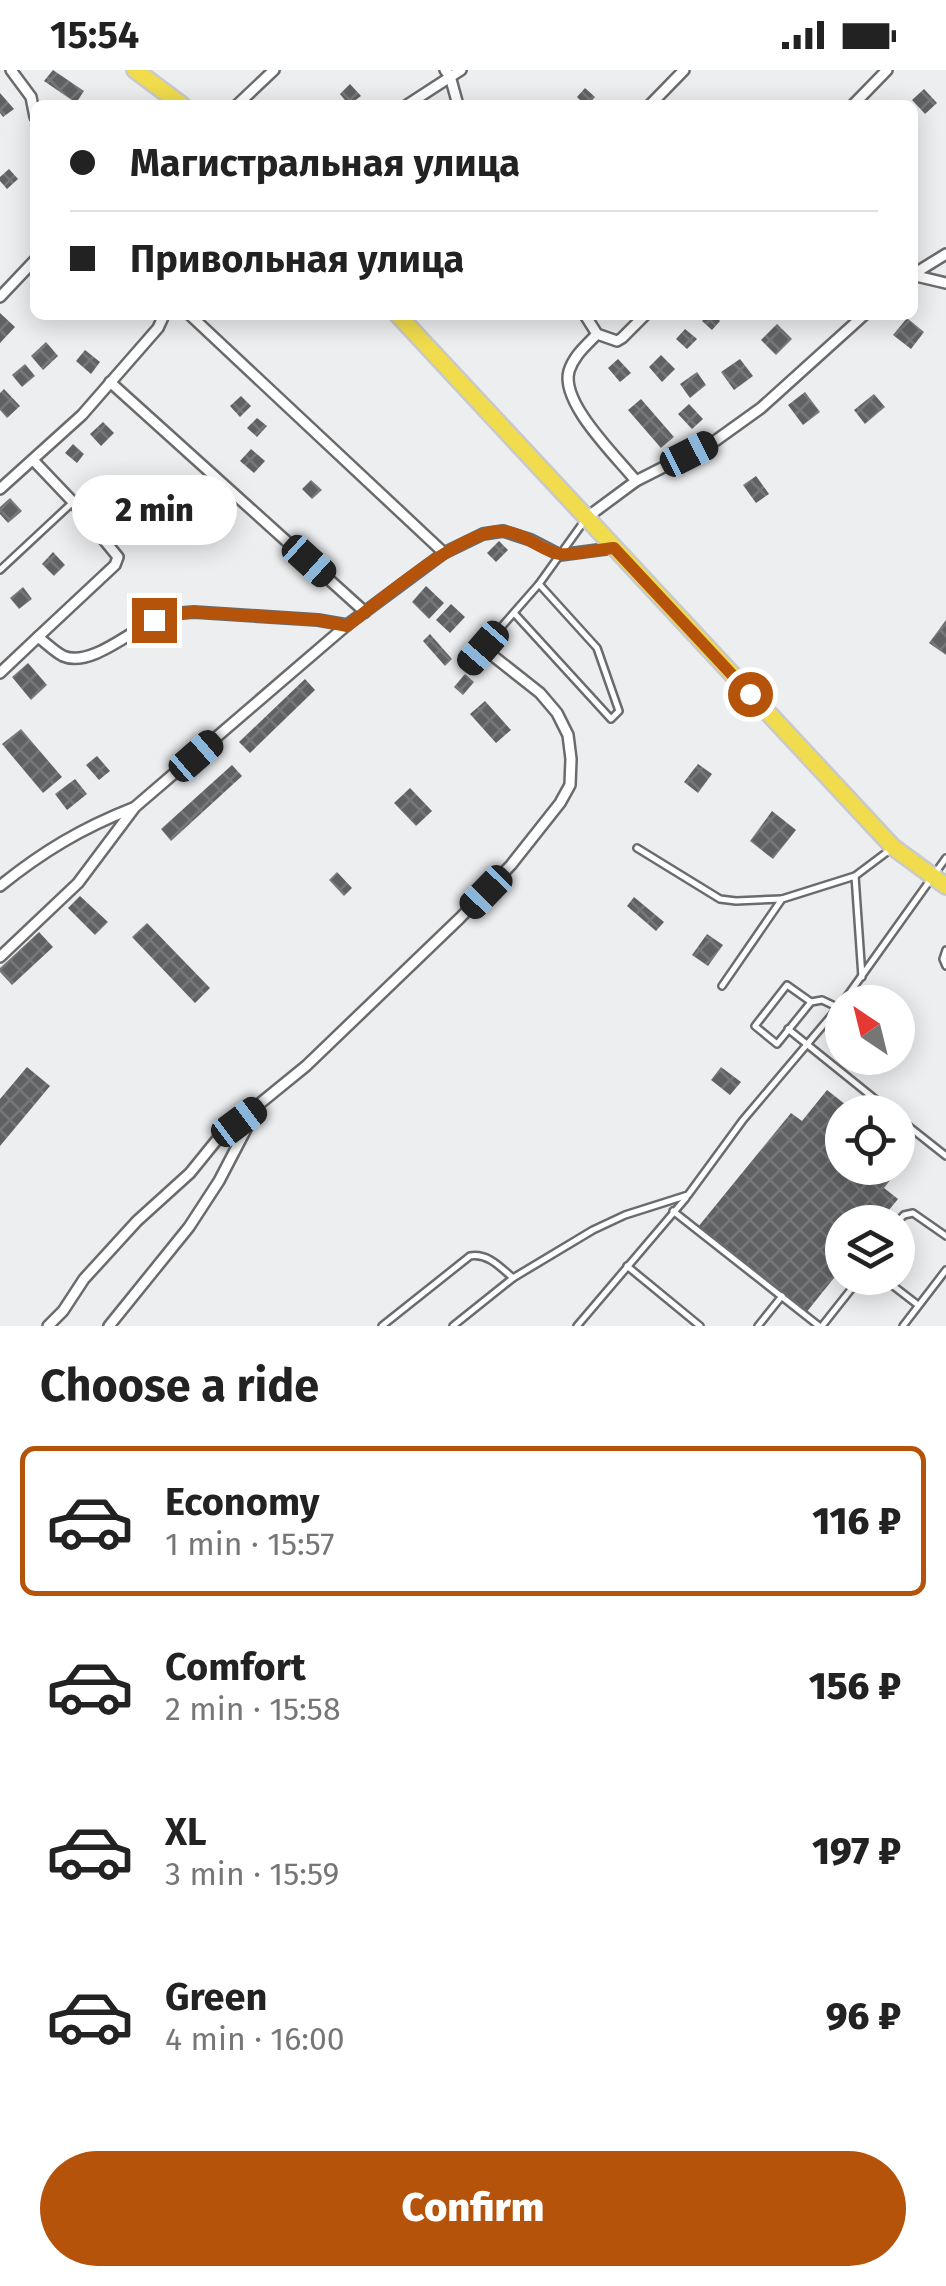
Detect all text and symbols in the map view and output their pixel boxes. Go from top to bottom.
text: 15:54 [50,12,139,58]
text: Магистральная улица [130,140,520,186]
text: Привольная улица [130,236,464,282]
car [655,427,723,481]
callout: 2 min [72,475,236,545]
text: 2 min [115,491,194,529]
car [277,530,341,592]
route end [132,598,177,643]
car [452,616,514,680]
route start [728,672,773,717]
car [164,725,228,787]
car [454,860,518,924]
north arrow [825,985,915,1075]
map controls [825,985,915,1295]
car [206,1092,272,1152]
button: locate [825,1095,915,1185]
button: layers [825,1205,915,1295]
text: Choose a ride [40,1359,319,1413]
icon: car [45,1476,135,1566]
text: Economy [165,1479,320,1525]
text: 116 ₽ [812,1498,901,1544]
text: 1 min · 15:57 [165,1525,334,1563]
icon: car [45,1641,135,1731]
text: Comfort [165,1644,306,1690]
text: 156 ₽ [809,1663,901,1709]
text: 2 min · 15:58 [165,1690,341,1728]
icon: car [45,1806,135,1896]
text: XL [165,1809,207,1855]
text: 197 ₽ [812,1828,901,1874]
text: 3 min · 15:59 [165,1855,339,1893]
icon: car [45,1971,135,2061]
text: Green [165,1974,268,2020]
text: 96 ₽ [826,1993,901,2039]
text: 4 min · 16:00 [165,2020,345,2058]
button: Confirm [40,2151,906,2266]

